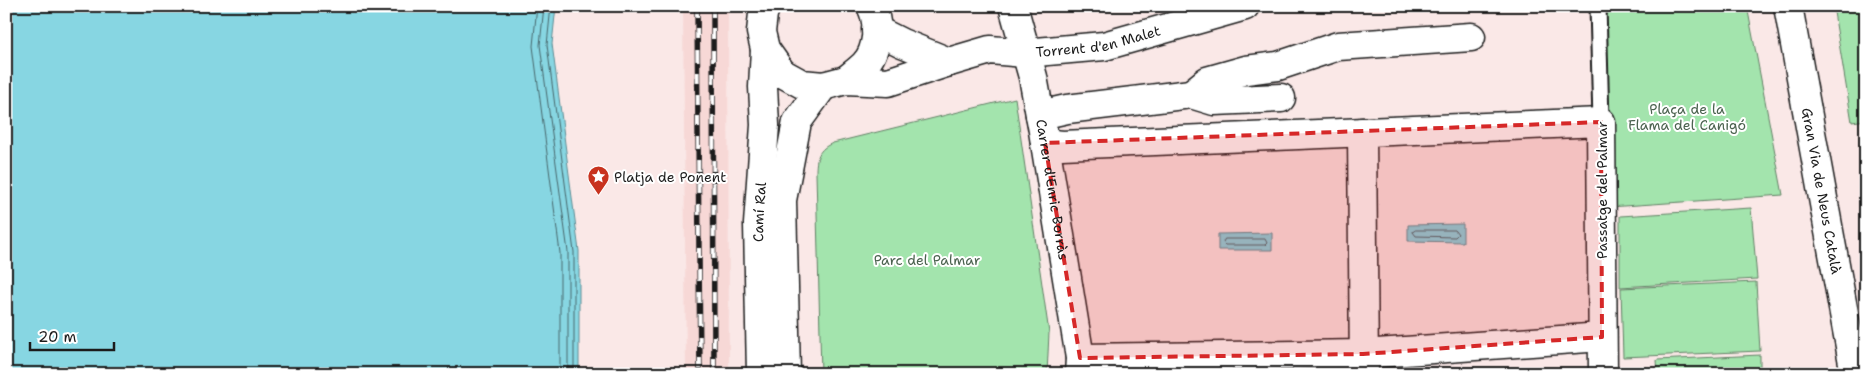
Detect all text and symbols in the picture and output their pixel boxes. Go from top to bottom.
street label: Torrent d'en Malet [1035,21,1162,61]
park label: Plaça de la Flama del Canigó [1628,100,1746,134]
street label: Gran Via de Neus Català [1798,106,1846,276]
street label: Carrer d'Enric Borràs [1032,118,1073,261]
street label: Passatge del Palmar [1593,121,1611,259]
place icon: Platja de Ponent [586,165,610,196]
place label: Platja de Ponent [614,168,726,186]
street label: Camí Ral [749,181,770,242]
park label: Parc del Palmar [874,251,981,269]
scale bar [30,320,114,352]
text: 20 m [38,327,77,347]

